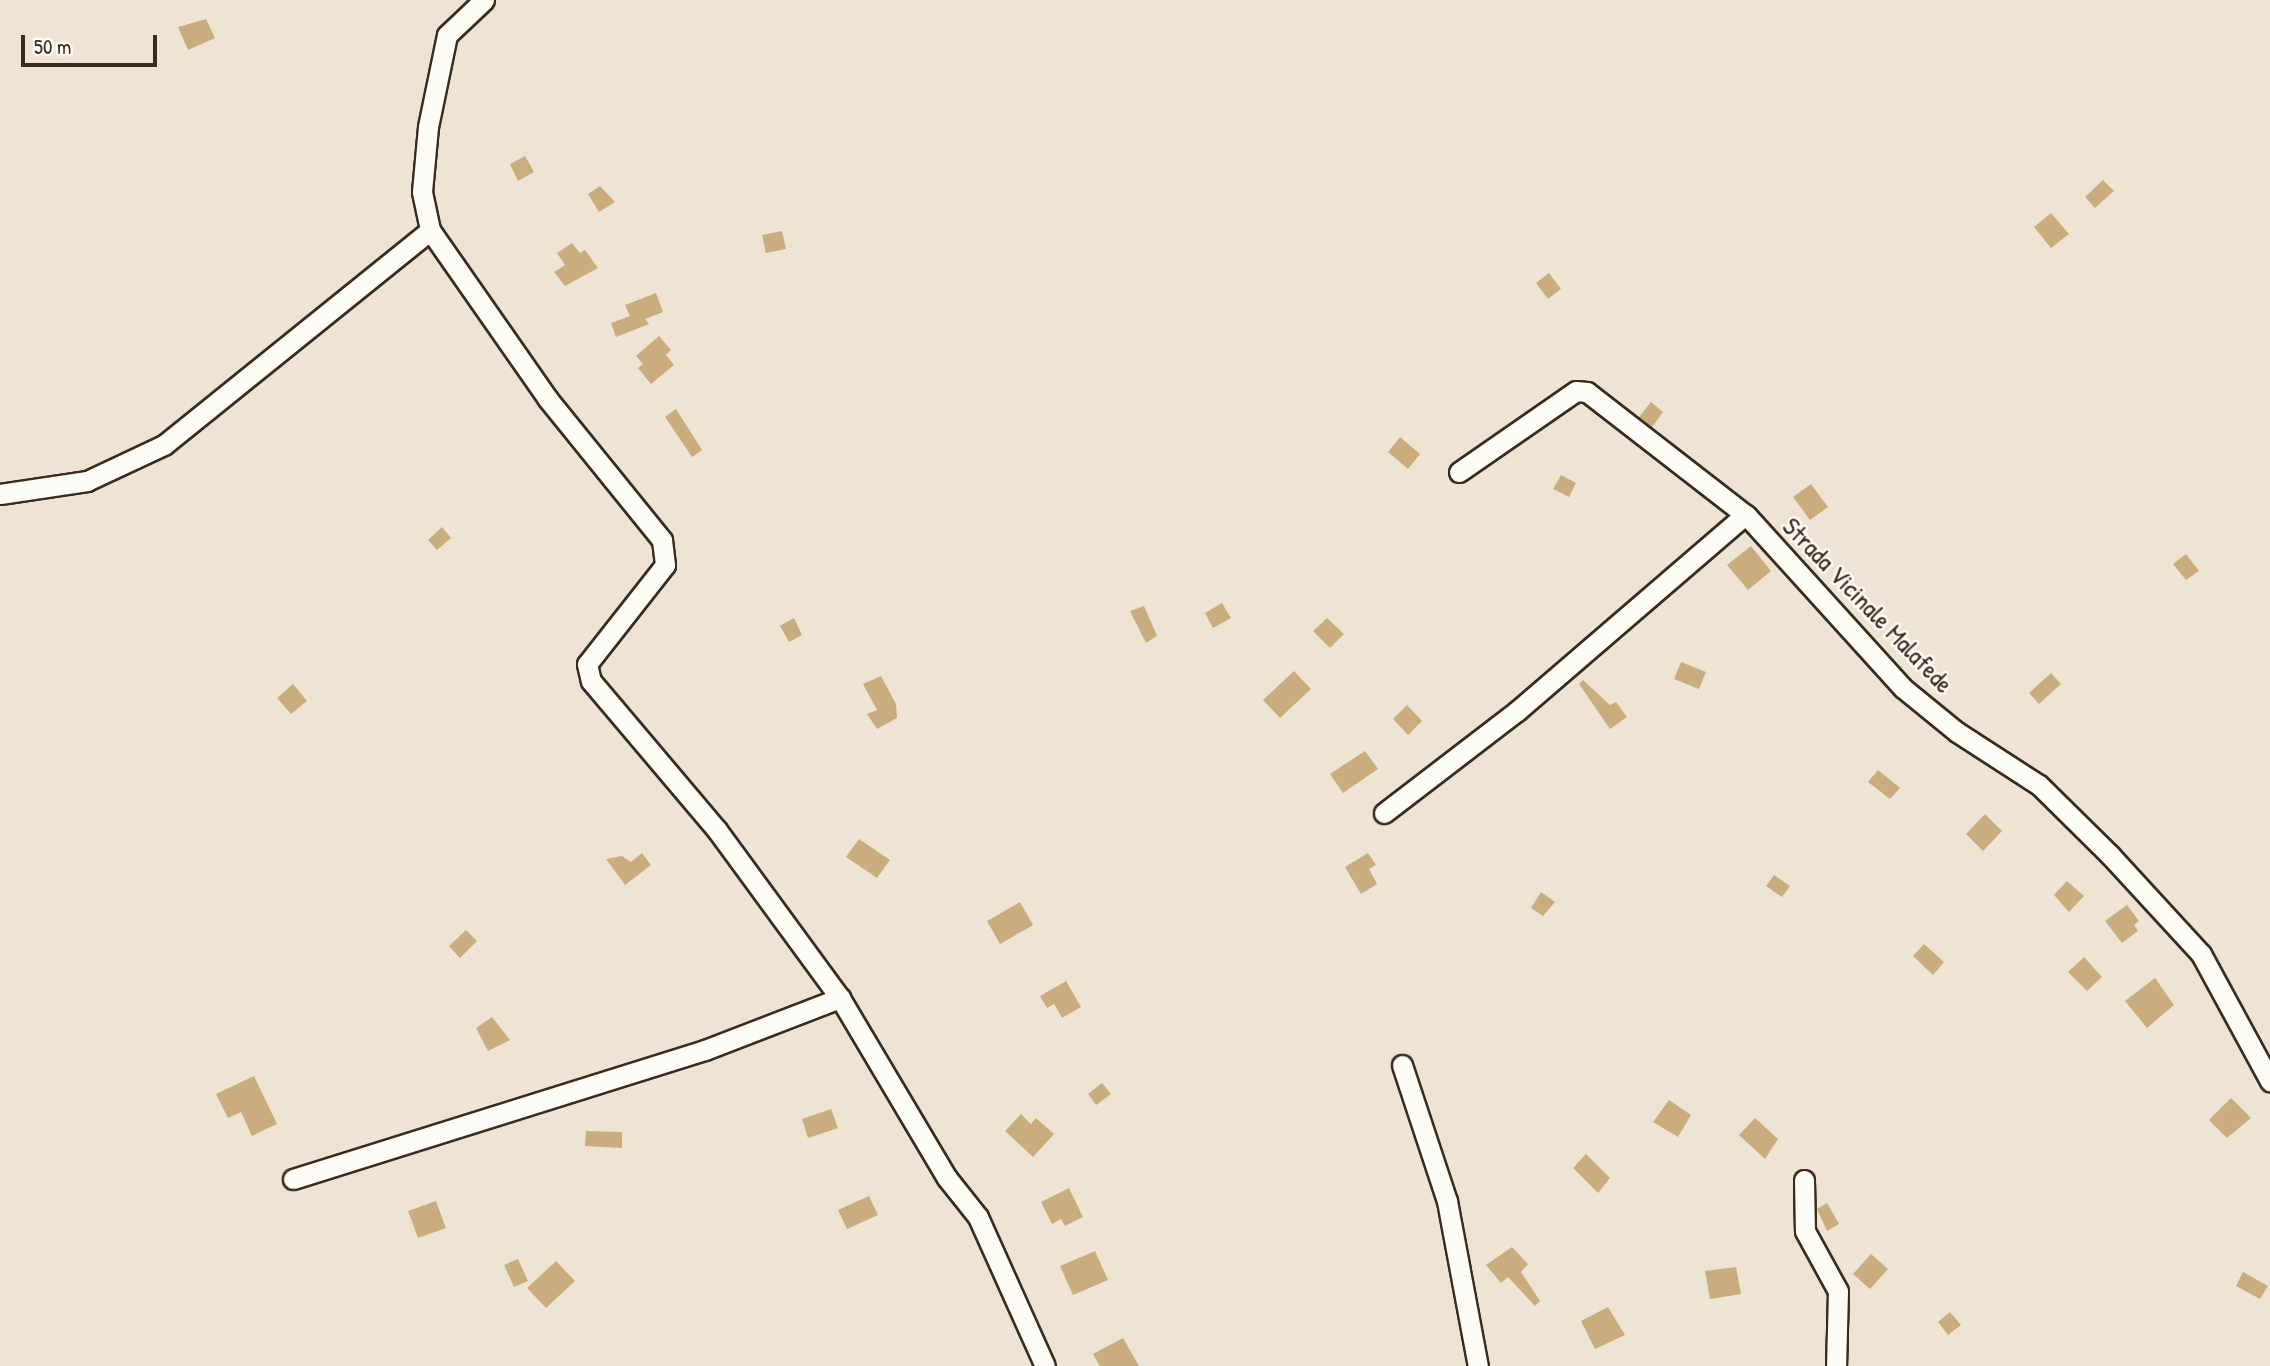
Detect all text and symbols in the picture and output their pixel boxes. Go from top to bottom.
scale bar [24,21,161,65]
text: 50 m [34,32,71,61]
street label: Strada Vicinale Malafede [1776,511,1960,699]

